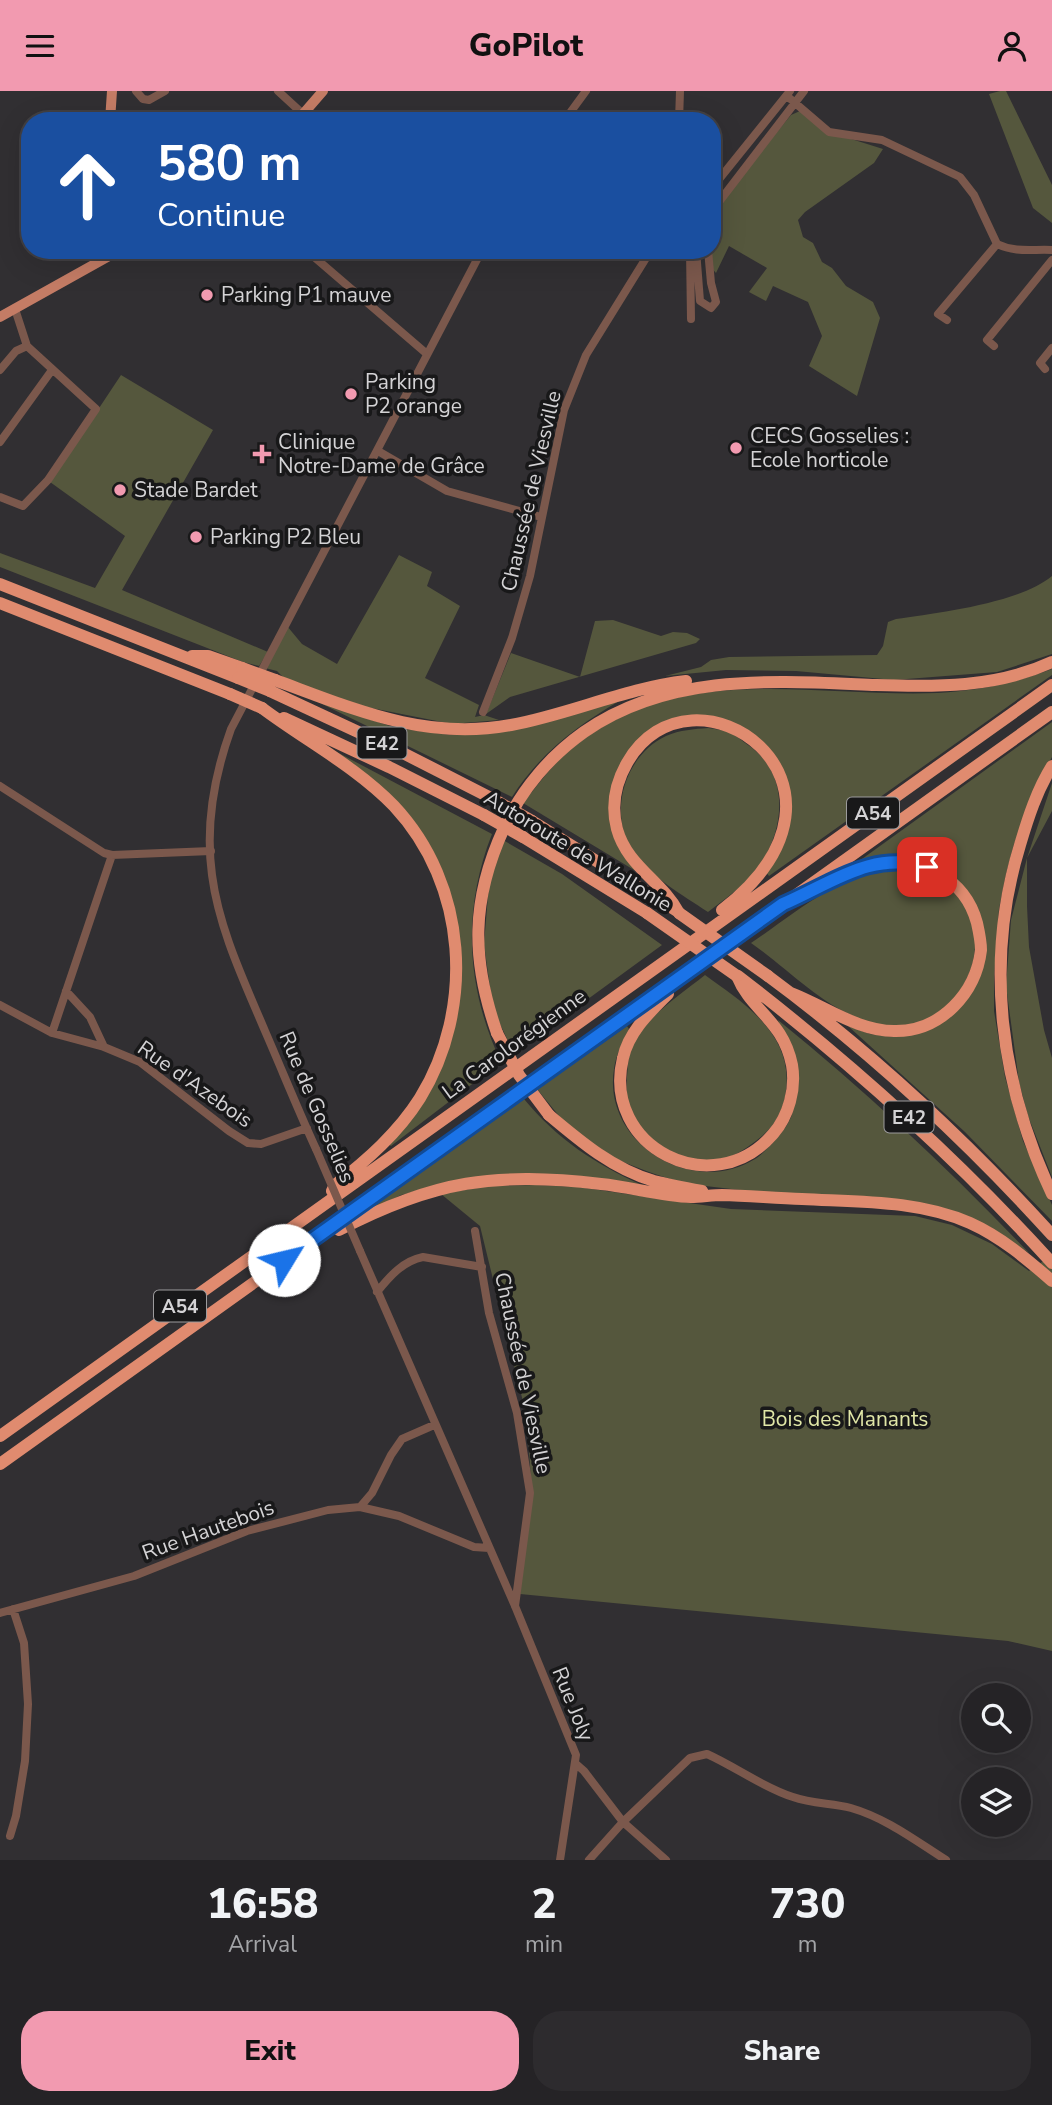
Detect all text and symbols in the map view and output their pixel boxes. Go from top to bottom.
text: GoPilot [469,24,583,67]
icon: menu [21,27,59,65]
icon: person [993,27,1031,65]
text: 580 m [157,130,301,197]
icon: ahead [42,140,133,231]
text: Continue [157,194,285,237]
place label: Parking P1 mauve [221,281,391,309]
marker: Parking P1 mauve [199,287,215,303]
place label: Parking P2 orange [365,368,462,420]
marker: Parking P2 orange [343,386,359,402]
street label: Chaussée de Viesville [494,388,568,594]
place label: CECS Gosselies : Ecole horticole [750,422,909,474]
place label: Clinique Notre-Dame de Grâce [278,428,485,480]
marker: CECS Gosselies : Ecole horticole [728,440,744,456]
marker: Clinique Notre-Dame de Grâce [252,444,272,464]
place label: Stade Bardet [134,476,258,504]
marker: Stade Bardet [112,482,128,498]
place label: Parking P2 Bleu [210,523,361,551]
marker: Parking P2 Bleu [188,529,204,545]
road number: E42 [358,727,406,758]
street label: Autoroute de Wallonie [479,784,677,918]
road number: A54 [847,797,899,828]
pin [897,837,957,897]
icon: arrive [908,848,946,886]
street label: La Carolorégienne [436,982,592,1106]
street label: Rue de Gosselies [272,1027,362,1187]
street label: Rue d'Azebois [132,1034,258,1134]
road number: E42 [884,1101,934,1133]
position arrow [247,1223,321,1297]
street label: Chaussée de Viesville [488,1270,558,1476]
road number: A54 [154,1291,206,1322]
park label: Bois des Manants [762,1405,928,1433]
street label: Rue Hautebois [138,1493,278,1567]
street label: Rue Joly [545,1663,601,1745]
map controls [961,1683,1031,1837]
button: search [961,1683,1031,1753]
button: layers [961,1767,1031,1837]
text: 16:58 [207,1876,318,1933]
text: 2 [531,1876,557,1933]
text: 730 [770,1876,845,1933]
text: Arrival [228,1929,297,1960]
text: min [525,1929,563,1960]
text: m [798,1929,817,1960]
button: Exit [21,2011,519,2091]
button: Share [533,2011,1031,2091]

